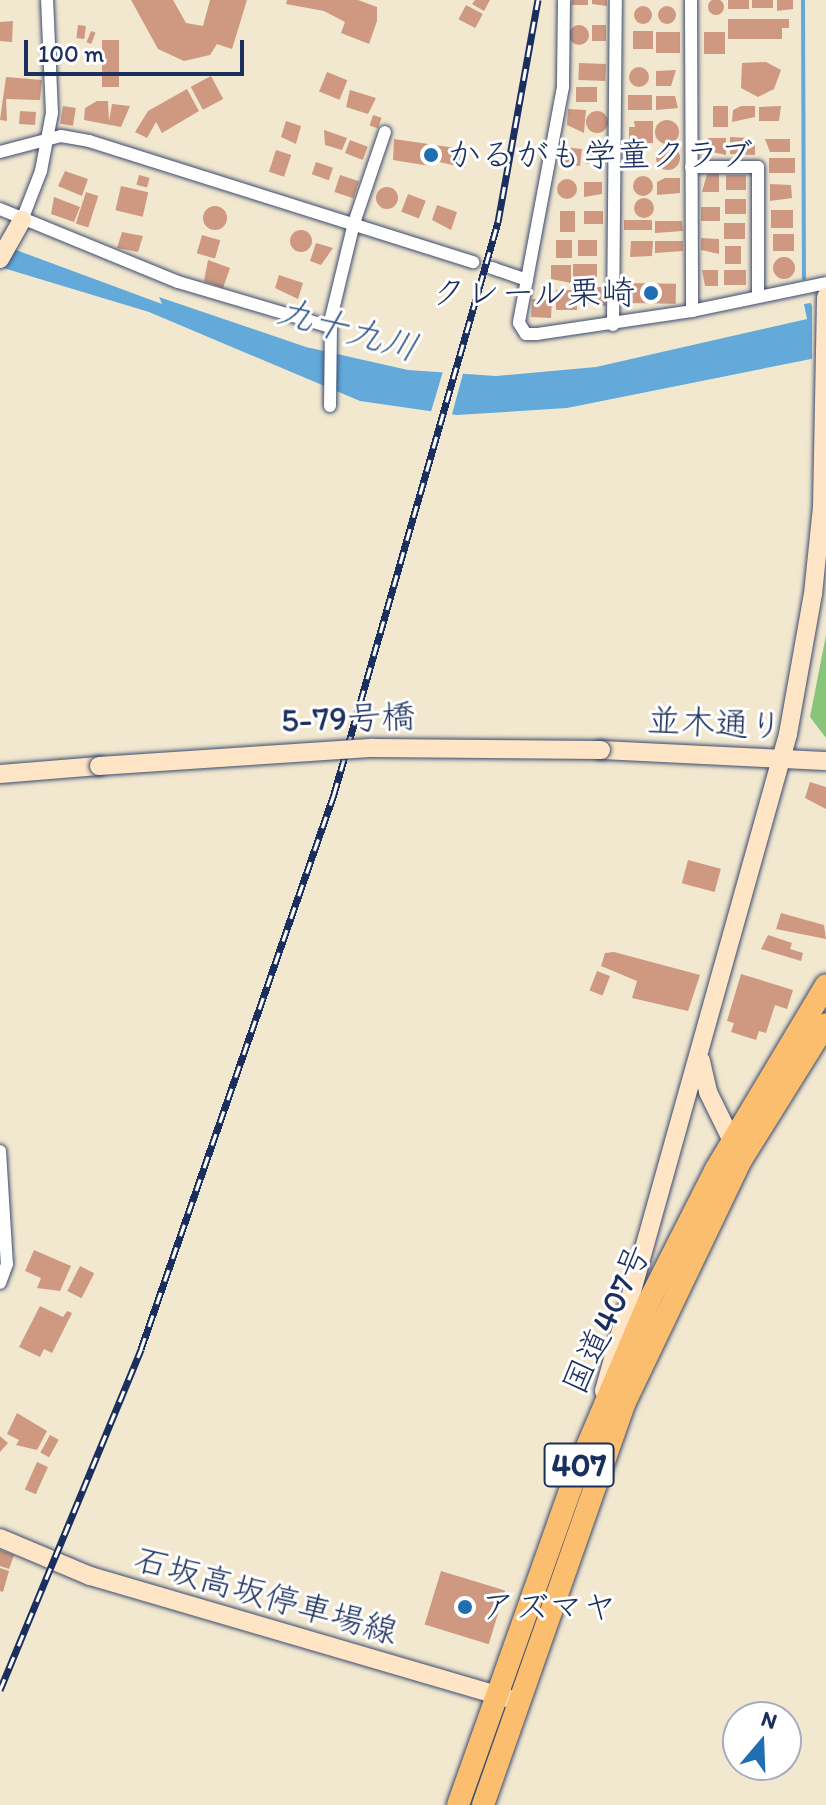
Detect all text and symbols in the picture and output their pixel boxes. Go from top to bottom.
scale bar [28,24,248,74]
text: 100 m [38,39,104,68]
place label: かるがも学童クラブ [447,135,753,175]
marker: かるがも学童クラブ [422,146,440,164]
place label: クレール栗崎 [430,273,635,313]
marker: クレール栗崎 [642,284,660,302]
water label: 九十九川 [273,288,423,370]
street label: 5-79号橋 [280,695,416,741]
street label: 並木通り [646,699,784,747]
street label: 国道407号 [554,1238,658,1400]
road number: 407 [543,1437,615,1493]
street label: 石坂高坂停車場線 [130,1538,402,1652]
place label: アズマヤ [481,1587,617,1627]
marker: アズマヤ [456,1598,474,1616]
north arrow [722,1701,802,1781]
text: N [758,1705,781,1735]

